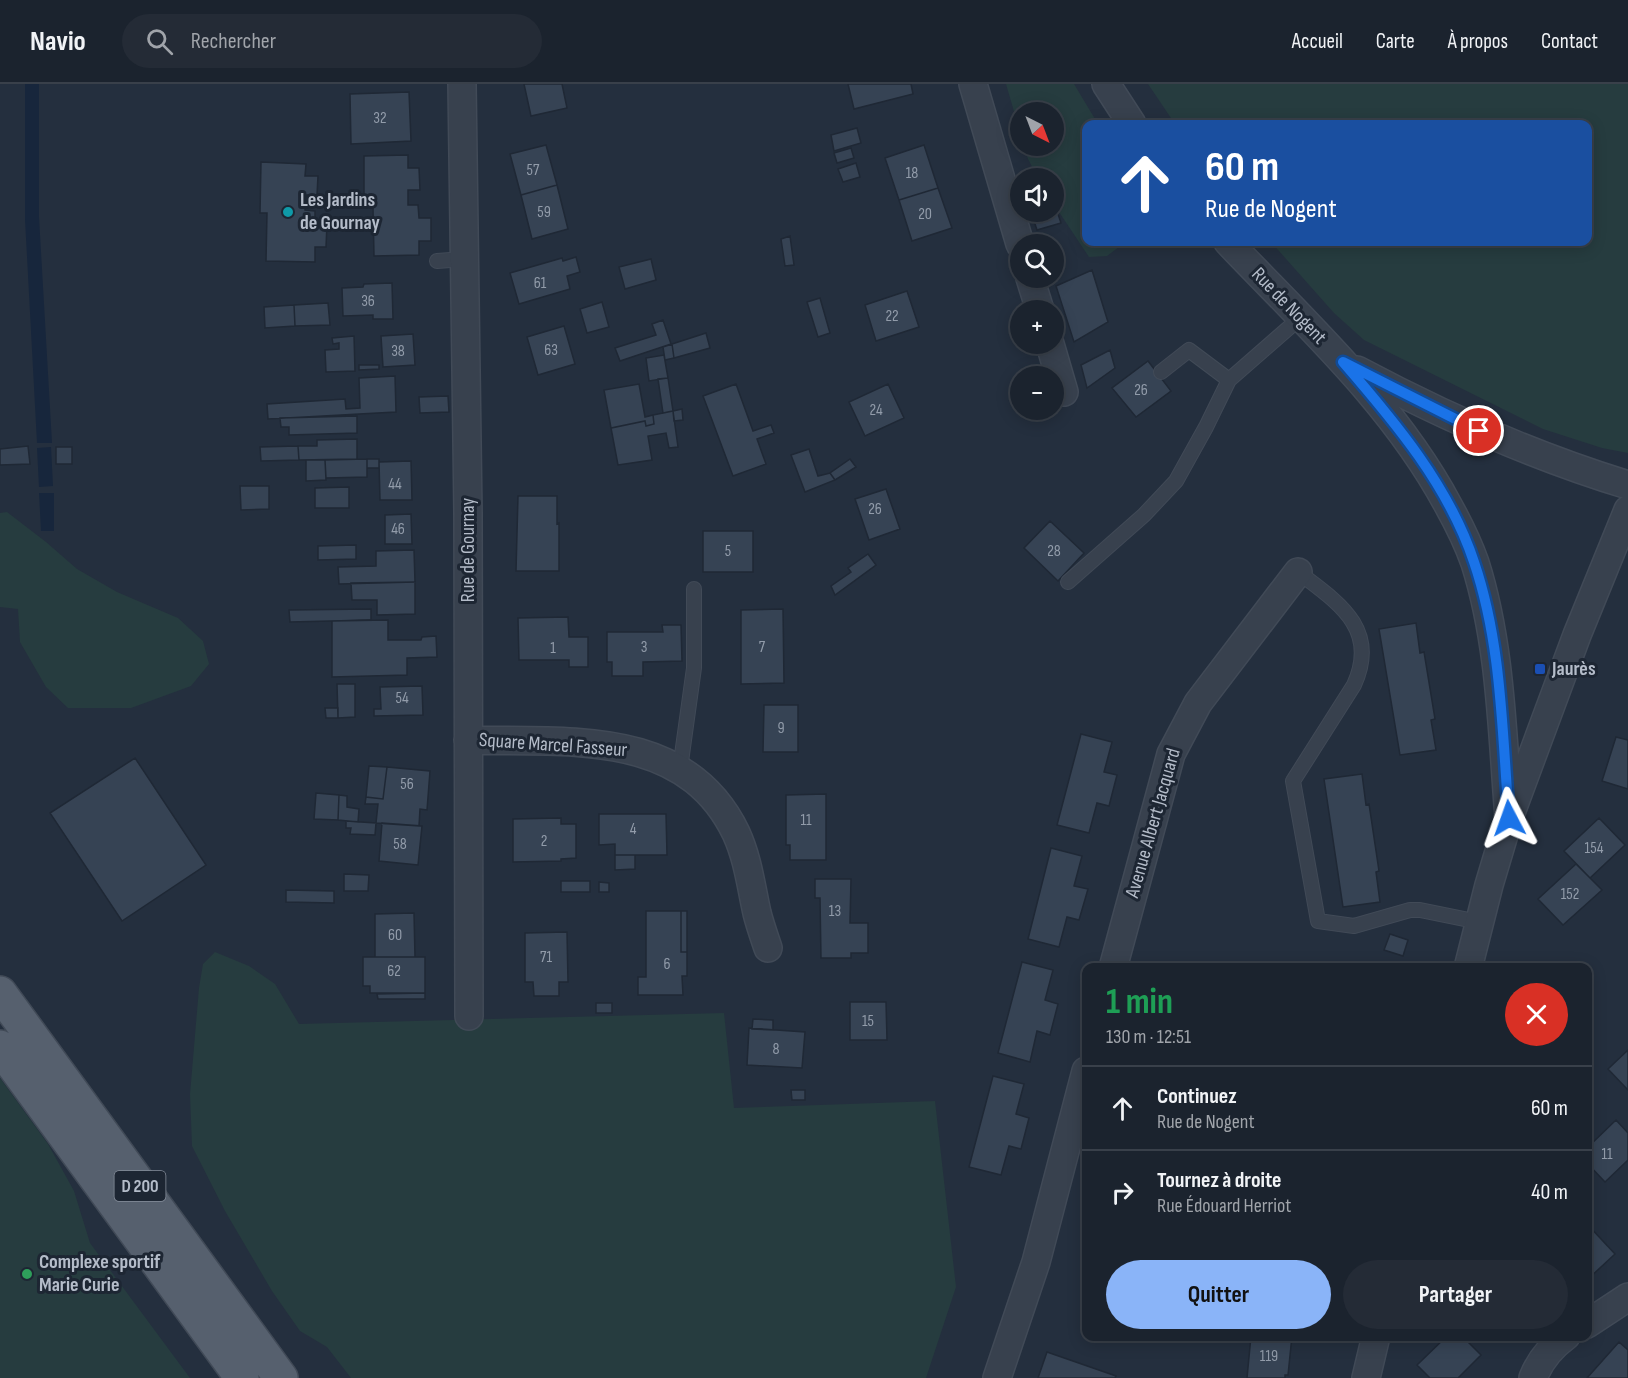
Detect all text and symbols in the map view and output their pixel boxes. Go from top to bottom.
search box [122,14,542,68]
text: Navio [30,25,86,58]
icon: search [143,25,176,58]
text: Rechercher [191,28,276,55]
text: Accueil [1292,29,1343,54]
text: Carte [1376,29,1415,54]
text: À propos [1448,29,1508,54]
text: Contact [1541,29,1598,54]
north arrow [1010,102,1064,156]
map controls [1010,102,1064,420]
house number: 32 [373,109,387,128]
text: 60 m [1205,142,1279,193]
icon: ahead [1106,144,1184,222]
house number: 57 [527,161,540,180]
house number: 18 [906,164,918,183]
button: sound [1010,168,1064,222]
place label: Les Jardins de Gournay [300,188,380,235]
text: Rue de Nogent [1205,193,1337,225]
house number: 59 [537,203,551,222]
marker: Les Jardins de Gournay [281,205,295,219]
house number: 20 [918,205,932,224]
button: search [1010,234,1064,288]
street label: Rue de Nogent [1246,263,1332,349]
house number: 61 [534,274,547,293]
house number: 36 [361,292,375,311]
button: + [1010,300,1064,354]
house number: 22 [885,307,899,326]
house number: 63 [544,341,558,360]
house number: 38 [391,342,405,361]
button: − [1010,366,1064,420]
house number: 26 [1134,381,1148,400]
house number: 24 [869,401,883,420]
pin [1453,405,1504,456]
icon: arrive [1462,414,1495,447]
house number: 44 [388,475,402,494]
street label: Rue de Gournay [456,497,480,602]
house number: 26 [868,500,882,519]
house number: 46 [391,520,405,539]
house number: 5 [725,542,731,561]
house number: 28 [1047,542,1061,561]
house number: 3 [641,638,647,657]
house number: 7 [759,638,766,657]
house number: 1 [550,639,556,658]
place label: Jaurès [1551,657,1596,681]
marker: Jaurès [1533,662,1547,676]
house number: 54 [395,689,409,708]
house number: 9 [777,719,785,738]
street label: Square Marcel Fasseur [478,728,628,762]
street label: Avenue Albert Jacquard [1120,746,1186,901]
house number: 56 [400,775,414,794]
position arrow [1477,786,1541,850]
house number: 11 [800,811,812,830]
house number: 4 [630,820,637,839]
house number: 2 [541,832,547,851]
house number: 58 [393,835,407,854]
house number: 154 [1585,839,1604,858]
house number: 152 [1561,885,1579,904]
house number: 13 [829,902,841,921]
house number: 60 [388,926,402,945]
house number: 71 [540,948,552,967]
house number: 6 [663,955,671,974]
house number: 62 [387,962,401,981]
text: 1 min [1106,981,1173,1024]
button: close [1505,983,1568,1046]
house number: 15 [862,1012,874,1031]
text: 130 m · 12:51 [1106,1025,1191,1049]
house number: 8 [772,1040,780,1059]
text: Continuez [1157,1083,1237,1110]
icon: ahead [1106,1092,1139,1125]
text: 60 m [1531,1095,1568,1122]
text: Rue de Nogent [1157,1110,1255,1134]
house number: 11 [1601,1145,1613,1164]
text: Tournez à droite [1157,1167,1282,1194]
road number: D 200 [114,1171,166,1201]
icon: right [1106,1176,1139,1209]
text: 40 m [1531,1179,1568,1206]
text: Rue Édouard Herriot [1157,1194,1291,1218]
place label: Complexe sportif Marie Curie [39,1250,161,1297]
button: Quitter [1106,1260,1331,1329]
button: Partager [1343,1260,1568,1329]
marker: Complexe sportif Marie Curie [20,1267,34,1281]
house number: 119 [1260,1347,1278,1366]

